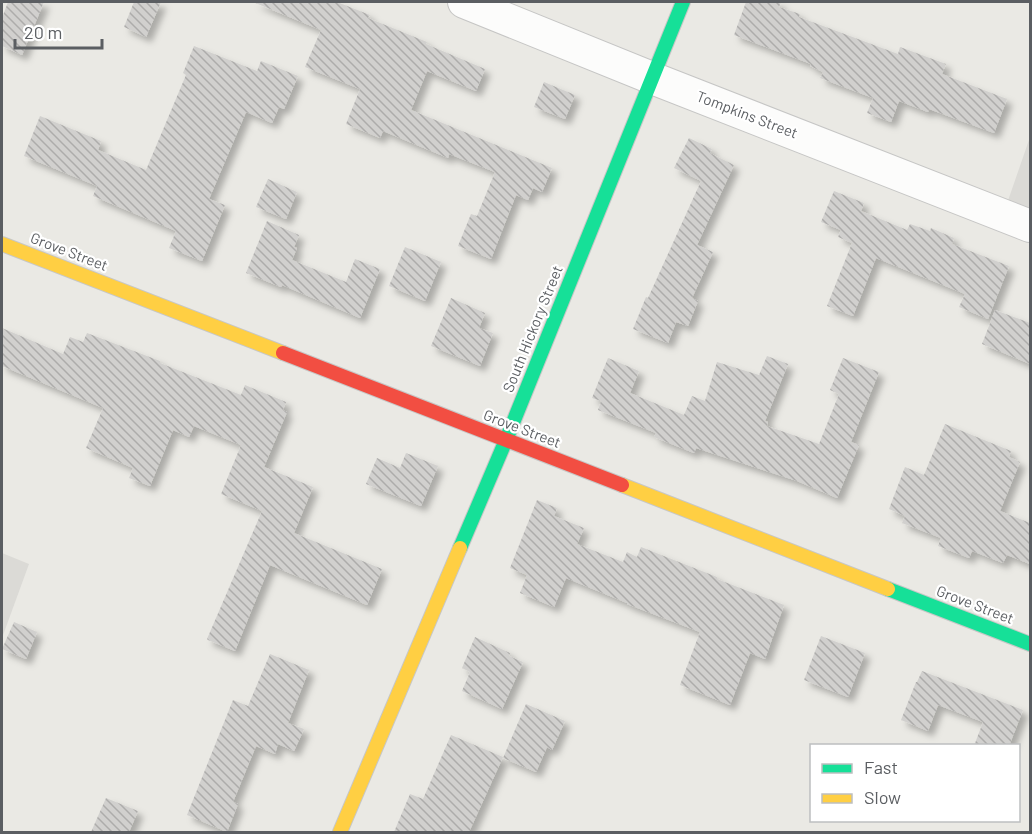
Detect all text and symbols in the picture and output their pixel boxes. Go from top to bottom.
scale bar [15,12,102,50]
text: 20 m [24,21,62,43]
street label: Tompkins Street [694,87,800,142]
street label: Grove Street [28,228,111,274]
street label: South Hickory Street [498,263,566,395]
street label: Grove Street [481,405,564,451]
street label: Grove Street [934,581,1017,627]
legend [810,744,1020,822]
text: Fast [864,756,898,778]
text: Slow [864,786,901,808]

